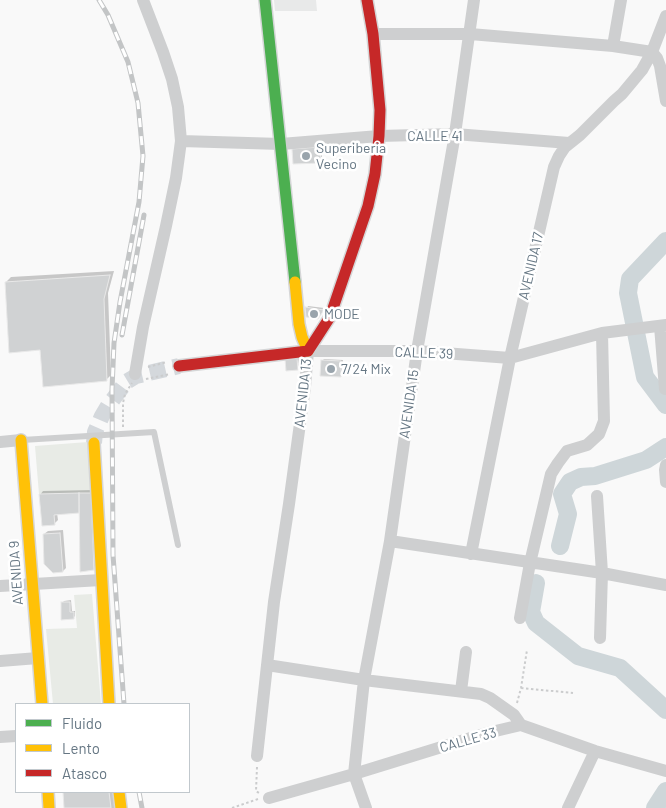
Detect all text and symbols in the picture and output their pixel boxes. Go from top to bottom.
street label: CALLE 41 [407,128,463,144]
place label: Superiberia Vecino [316,140,386,172]
marker: Superiberia Vecino [300,150,312,162]
street label: AVENIDA 17 [515,231,547,301]
place label: MODE [324,306,360,322]
marker: MODE [308,308,320,320]
street label: CALLE 39 [394,344,454,362]
street label: AVENIDA 13 [291,358,315,428]
place label: 7/24 Mix [341,361,391,377]
marker: 7/24 Mix [325,363,337,375]
street label: AVENIDA 15 [396,369,422,439]
street label: AVENIDA 9 [5,540,27,606]
legend [15,703,190,793]
text: Fluido [62,714,102,732]
street label: CALLE 33 [438,724,498,756]
text: Lento [62,739,100,757]
text: Atasco [62,764,107,782]

